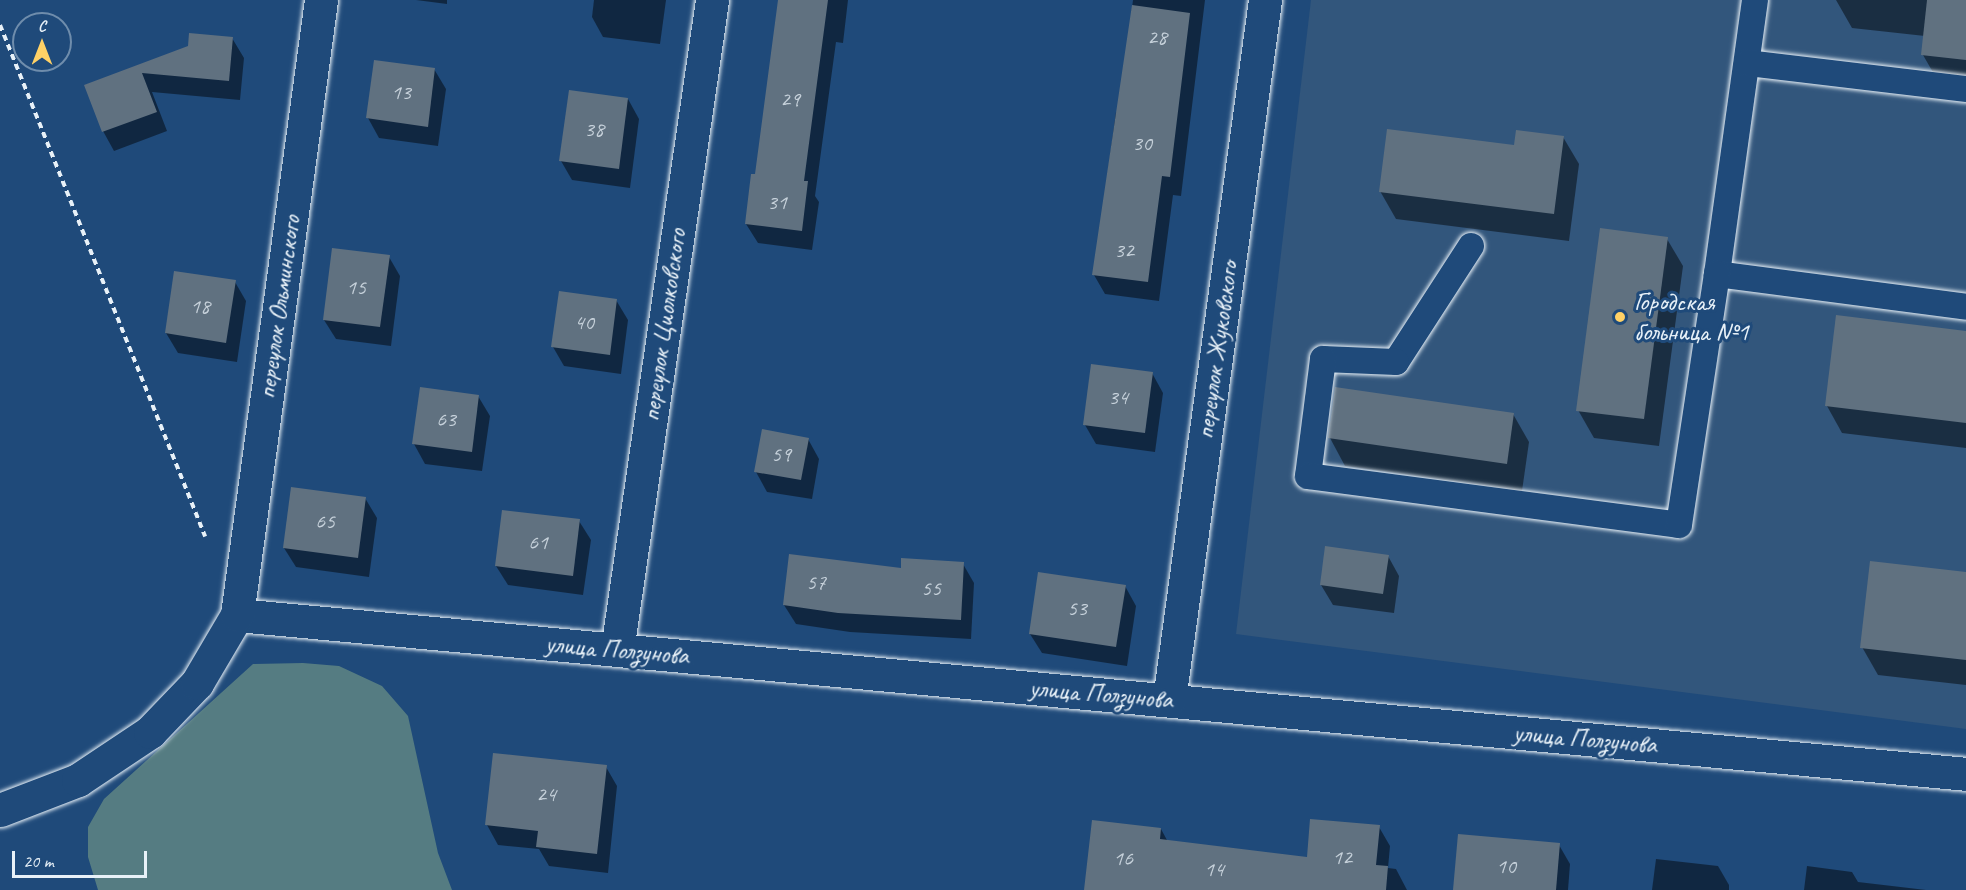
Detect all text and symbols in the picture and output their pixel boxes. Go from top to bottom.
north arrow [12,12,72,72]
text: С [38,16,46,36]
house number: 28 [1147,25,1167,51]
house number: 13 [391,80,411,106]
house number: 29 [780,87,800,113]
house number: 38 [584,117,604,143]
house number: 30 [1132,131,1152,157]
house number: 31 [767,190,787,216]
street label: переулок Ольминского [251,213,307,401]
street label: переулок Циолковского [635,227,693,423]
house number: 32 [1114,238,1134,264]
street label: переулок Жуковского [1189,259,1245,441]
house number: 15 [346,275,366,301]
place label: Городская больница №1 [1634,286,1749,348]
house number: 18 [190,294,210,320]
marker: Городская больница №1 [1611,308,1629,326]
house number: 40 [574,310,594,336]
house number: 34 [1108,385,1128,411]
house number: 63 [436,407,456,433]
house number: 59 [771,442,791,468]
house number: 65 [315,509,335,535]
house number: 61 [528,530,548,556]
house number: 57 [806,570,826,596]
house number: 55 [921,576,941,602]
house number: 53 [1067,596,1087,622]
street label: улица Ползунова [543,628,691,672]
street label: улица Ползунова [1027,672,1175,716]
street label: улица Ползунова [1511,717,1659,761]
house number: 24 [536,782,556,808]
scale bar [15,839,150,877]
house number: 12 [1332,845,1352,871]
house number: 16 [1113,846,1133,872]
text: 20 m [23,850,54,872]
house number: 10 [1496,854,1516,880]
house number: 14 [1204,857,1224,883]

